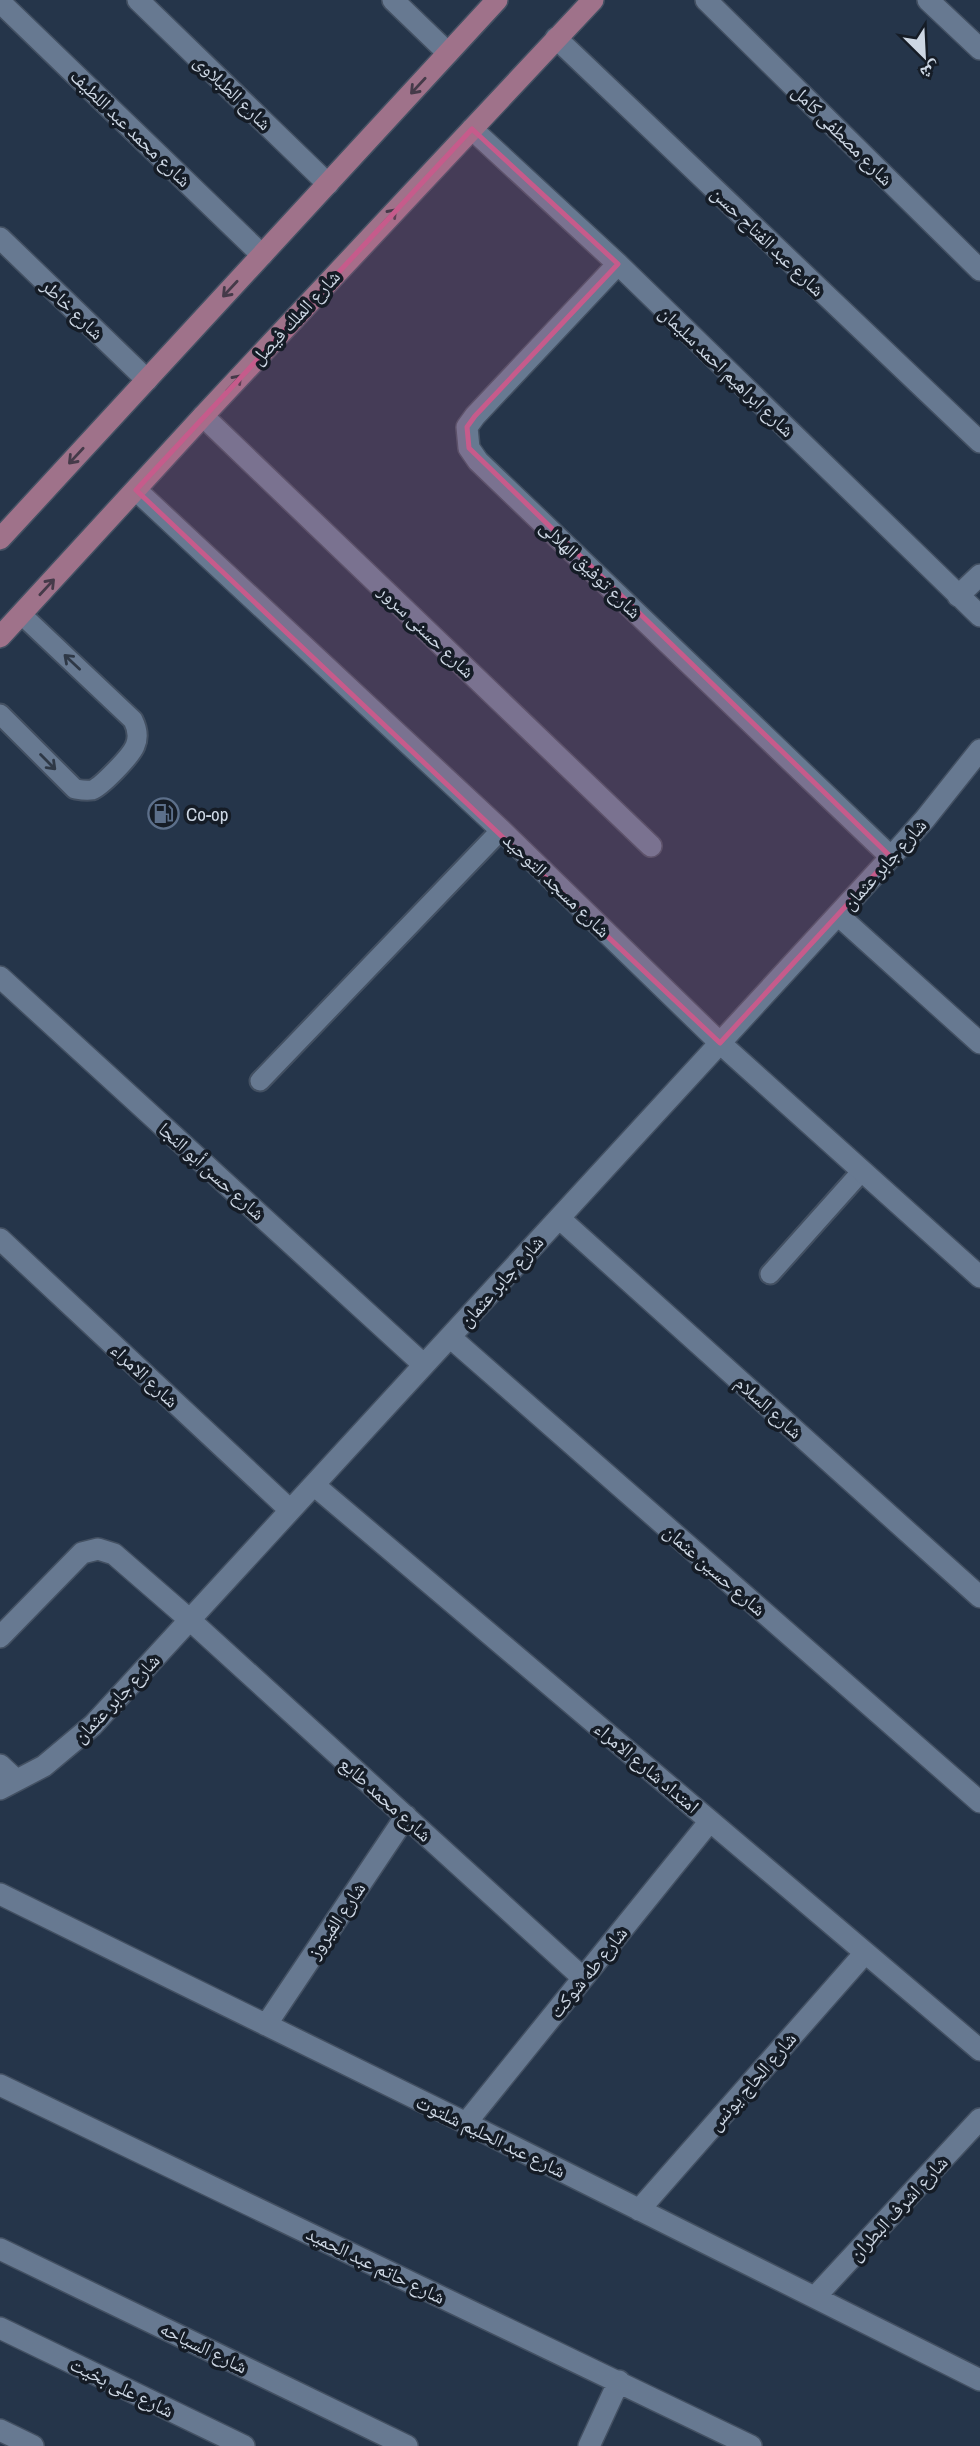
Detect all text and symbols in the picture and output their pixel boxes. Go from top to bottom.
north arrow [889,21,959,91]
street label: شارع الطبلاوى [188,48,278,136]
text: ش [916,56,945,88]
street label: شارع محمد عبد اللطيف [65,63,197,193]
one-way arrow [409,77,426,94]
street label: شارع مصطفى كامل [787,79,899,191]
street label: شارع عبد الفتاح حسن [705,180,831,302]
one-way arrow [381,209,398,226]
street label: شارع الملك فيصل [244,264,346,370]
street label: شارع خاطر [35,272,110,345]
one-way arrow [222,280,238,298]
street label: شارع ابراهيم احمد سليمان [654,300,800,442]
one-way arrow [225,375,242,392]
one-way arrow [68,447,84,465]
street label: شارع توفيق الهلالى [535,514,647,624]
street label: شارع حسنى سرور [372,578,481,684]
one-way arrow [38,579,55,596]
one-way arrow [64,654,81,671]
one-way arrow [40,754,57,771]
fuel station icon: Co-op [146,797,180,831]
place label: Co-op [186,801,228,827]
street label: شارع جابر عثمان [836,813,932,915]
street label: شارع مسجد التوحيد [498,827,616,943]
street label: شارع حسن أبو النجا [153,1116,271,1226]
street label: شارع جابر عثمان [453,1230,549,1332]
street label: شارع الامراء [105,1337,185,1413]
street label: شارع السلام [729,1370,808,1445]
street label: شارع حسين عثمان [658,1518,772,1622]
street label: شارع جابر عثمان [67,1648,165,1748]
street label: امتداد شارع الامراء [589,1715,705,1819]
street label: شارع محمد طايع [334,1751,438,1847]
street label: شارع الفيروز [300,1877,371,1964]
street label: شارع طه شوكت [543,1921,633,2023]
street label: شارع الحاج يونس [702,2026,802,2136]
street label: شارع عبد الحليم شلتوت [412,2088,570,2184]
street label: شارع اشرف البطران [842,2150,954,2266]
street label: شارع حاتم عبد الحميد [302,2220,450,2310]
street label: شارع السياحه [156,2315,252,2379]
street label: شارع على بخيت [66,2351,178,2423]

